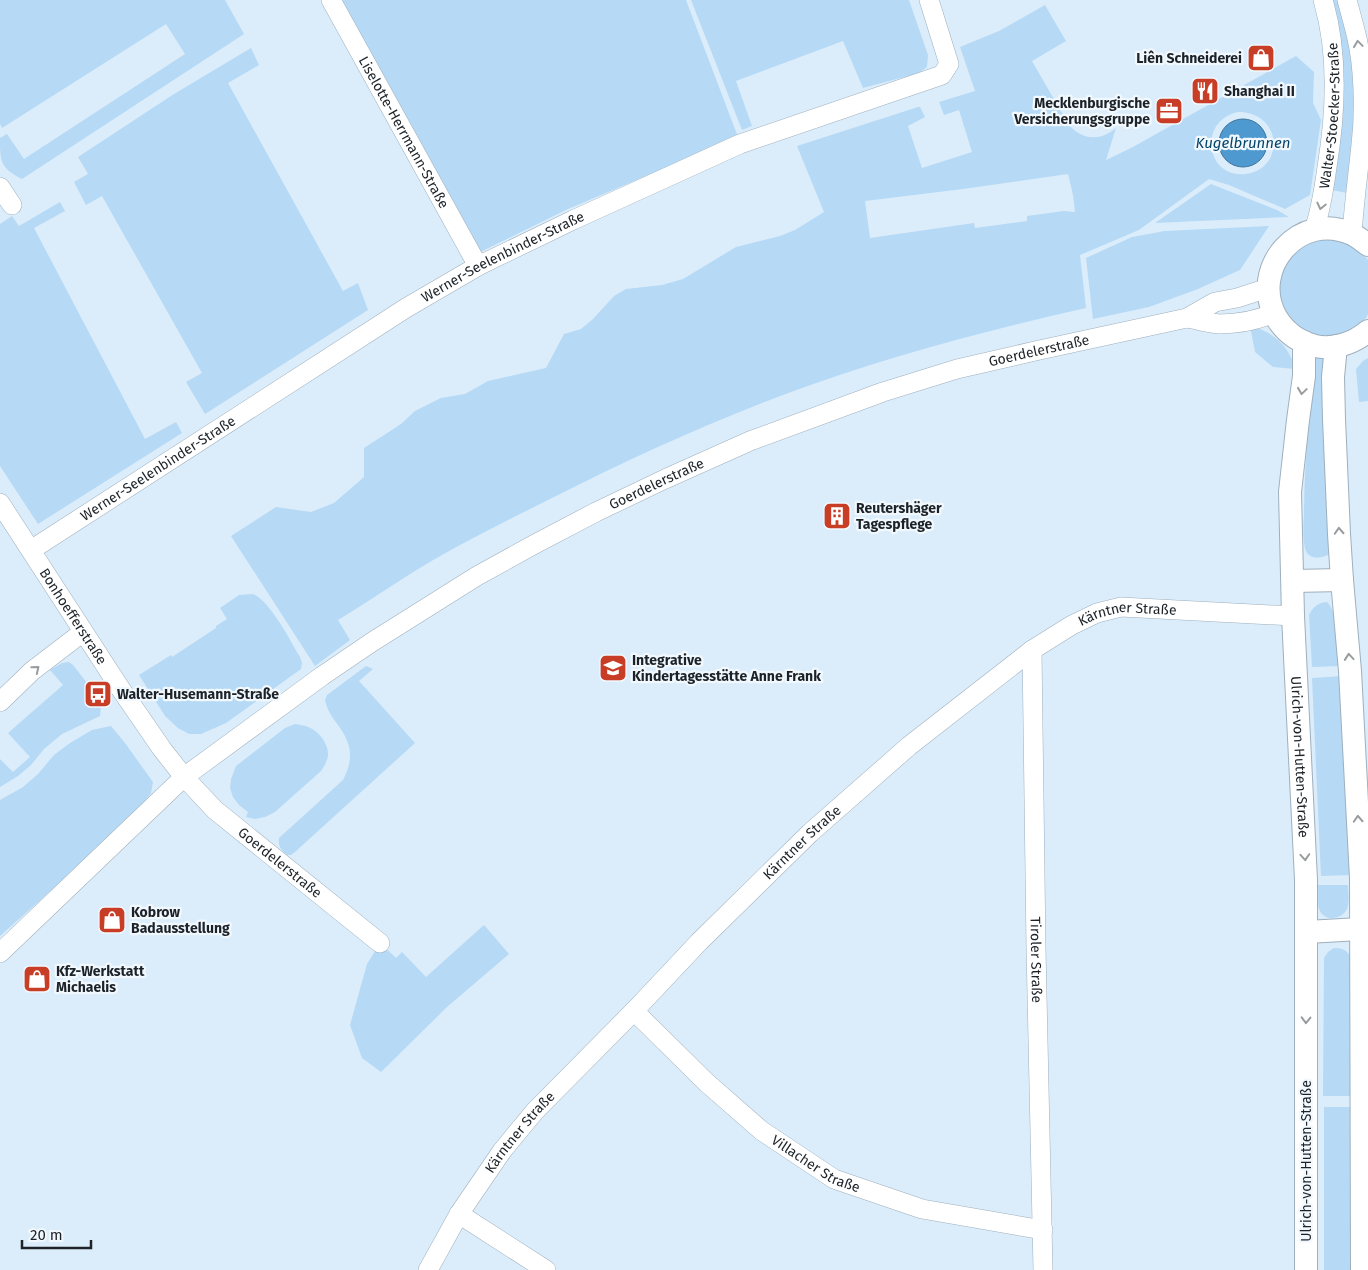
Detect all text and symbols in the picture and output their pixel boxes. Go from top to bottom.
one-way arrow [1353,39,1363,48]
street label: Walter-Stoecker-Straße [1316,42,1343,190]
shop icon: Liên Schneiderei [1246,43,1276,73]
place label: Liên Schneiderei [1136,50,1242,67]
street label: Liselotte-Herrmann-Straße [355,53,453,211]
restaurant icon: Shanghai II [1190,76,1220,106]
place label: Shanghai II [1224,83,1295,100]
place label: Mecklenburgische Versicherungsgruppe [1013,95,1150,128]
office icon: Mecklenburgische Versicherungsgruppe [1154,96,1184,126]
water label: Kugelbrunnen [1196,134,1290,152]
one-way arrow [1316,202,1327,211]
street label: Werner-Seelenbinder-Straße [418,208,587,306]
street label: Goerdelerstraße [987,331,1091,370]
one-way arrow [1297,387,1308,395]
street label: Werner-Seelenbinder-Straße [77,412,239,524]
street label: Goerdelerstraße [606,454,706,513]
place label: Reutershäger Tagespflege [856,500,942,533]
building icon: Reutershäger Tagespflege [822,501,852,531]
one-way arrow [1334,527,1344,535]
street label: Bonhoefferstraße [36,565,111,668]
street label: Kärntner Straße [1075,598,1177,629]
place label: Integrative Kindertagesstätte Anne Frank [632,652,821,685]
one-way arrow [1343,652,1354,660]
school or university icon: Integrative Kindertagesstätte Anne Frank [598,653,628,683]
one-way arrow [30,666,39,675]
street label: Ulrich-von-Hutten-Straße [1287,676,1312,838]
bus stop icon: Walter-Husemann-Straße [83,679,113,709]
place label: Walter-Husemann-Straße [117,686,279,703]
street label: Kärntner Straße [759,801,844,883]
one-way arrow [1353,815,1363,822]
street label: Goerdelerstraße [235,824,325,901]
one-way arrow [1299,854,1310,862]
place label: Kobrow Badausstellung [131,904,230,937]
shop icon: Kobrow Badausstellung [97,905,127,935]
street label: Tiroler Straße [1027,917,1046,1003]
place label: Kfz-Werkstatt Michaelis [56,963,145,996]
shop icon: Kfz-Werkstatt Michaelis [22,964,52,994]
one-way arrow [1301,1016,1311,1024]
street label: Ulrich-von-Hutten-Straße [1298,1080,1315,1242]
street label: Kärntner Straße [481,1088,558,1176]
street label: Villacher Straße [768,1131,862,1196]
scale bar [22,1218,91,1250]
text: 20 m [30,1226,63,1244]

